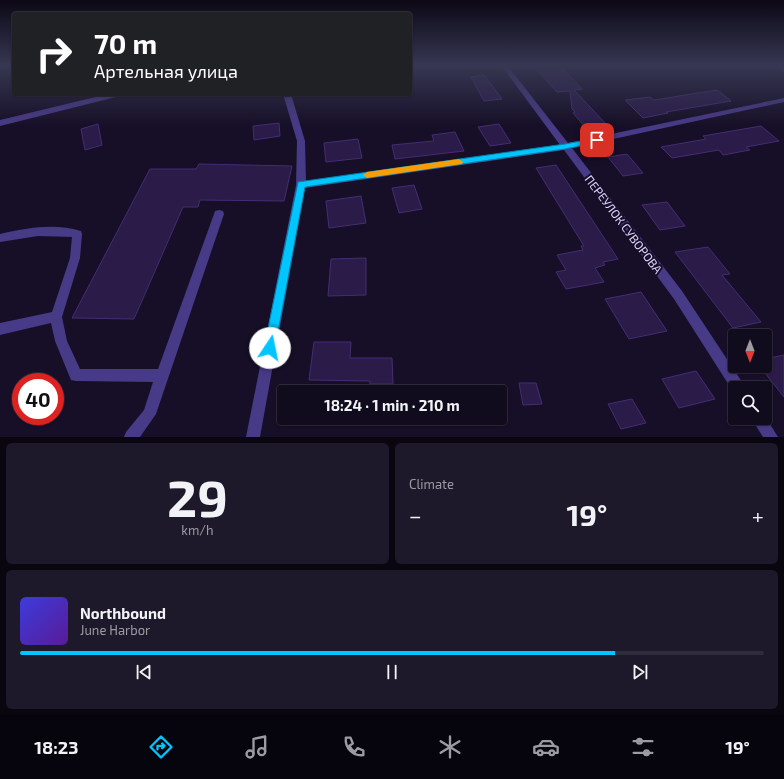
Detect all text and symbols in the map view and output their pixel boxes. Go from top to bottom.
text: 70 m [94,26,157,60]
icon: right [28,28,80,80]
text: Артельная улица [94,60,238,82]
pin [580,123,614,157]
icon: arrive [586,129,608,151]
street label: ПЕРЕУЛОК СУВОРОВА [582,172,666,276]
position arrow [249,327,291,369]
north arrow [728,329,772,373]
map controls [728,329,772,425]
speed limit sign: 40 [12,373,64,425]
button: search [728,381,772,425]
text: 18:24 · 1 min · 210 m [324,396,460,414]
text: 29 [167,465,228,527]
text: Climate [409,476,454,492]
text: 19° [566,496,607,532]
text: − [409,502,422,528]
text: + [752,502,764,528]
text: km/h [181,522,214,538]
text: Northbound [80,604,166,622]
text: June Harbor [80,622,150,638]
icon: previous [133,661,155,683]
icon: pause [381,661,403,683]
icon: next [629,661,651,683]
icon: directions [147,733,175,761]
icon: music [243,733,271,761]
icon: phone [340,733,368,761]
icon: climate [436,733,464,761]
icon: car [532,733,560,761]
icon: filters [629,733,657,761]
text: 18:23 [34,736,78,758]
text: 19° [725,736,750,758]

